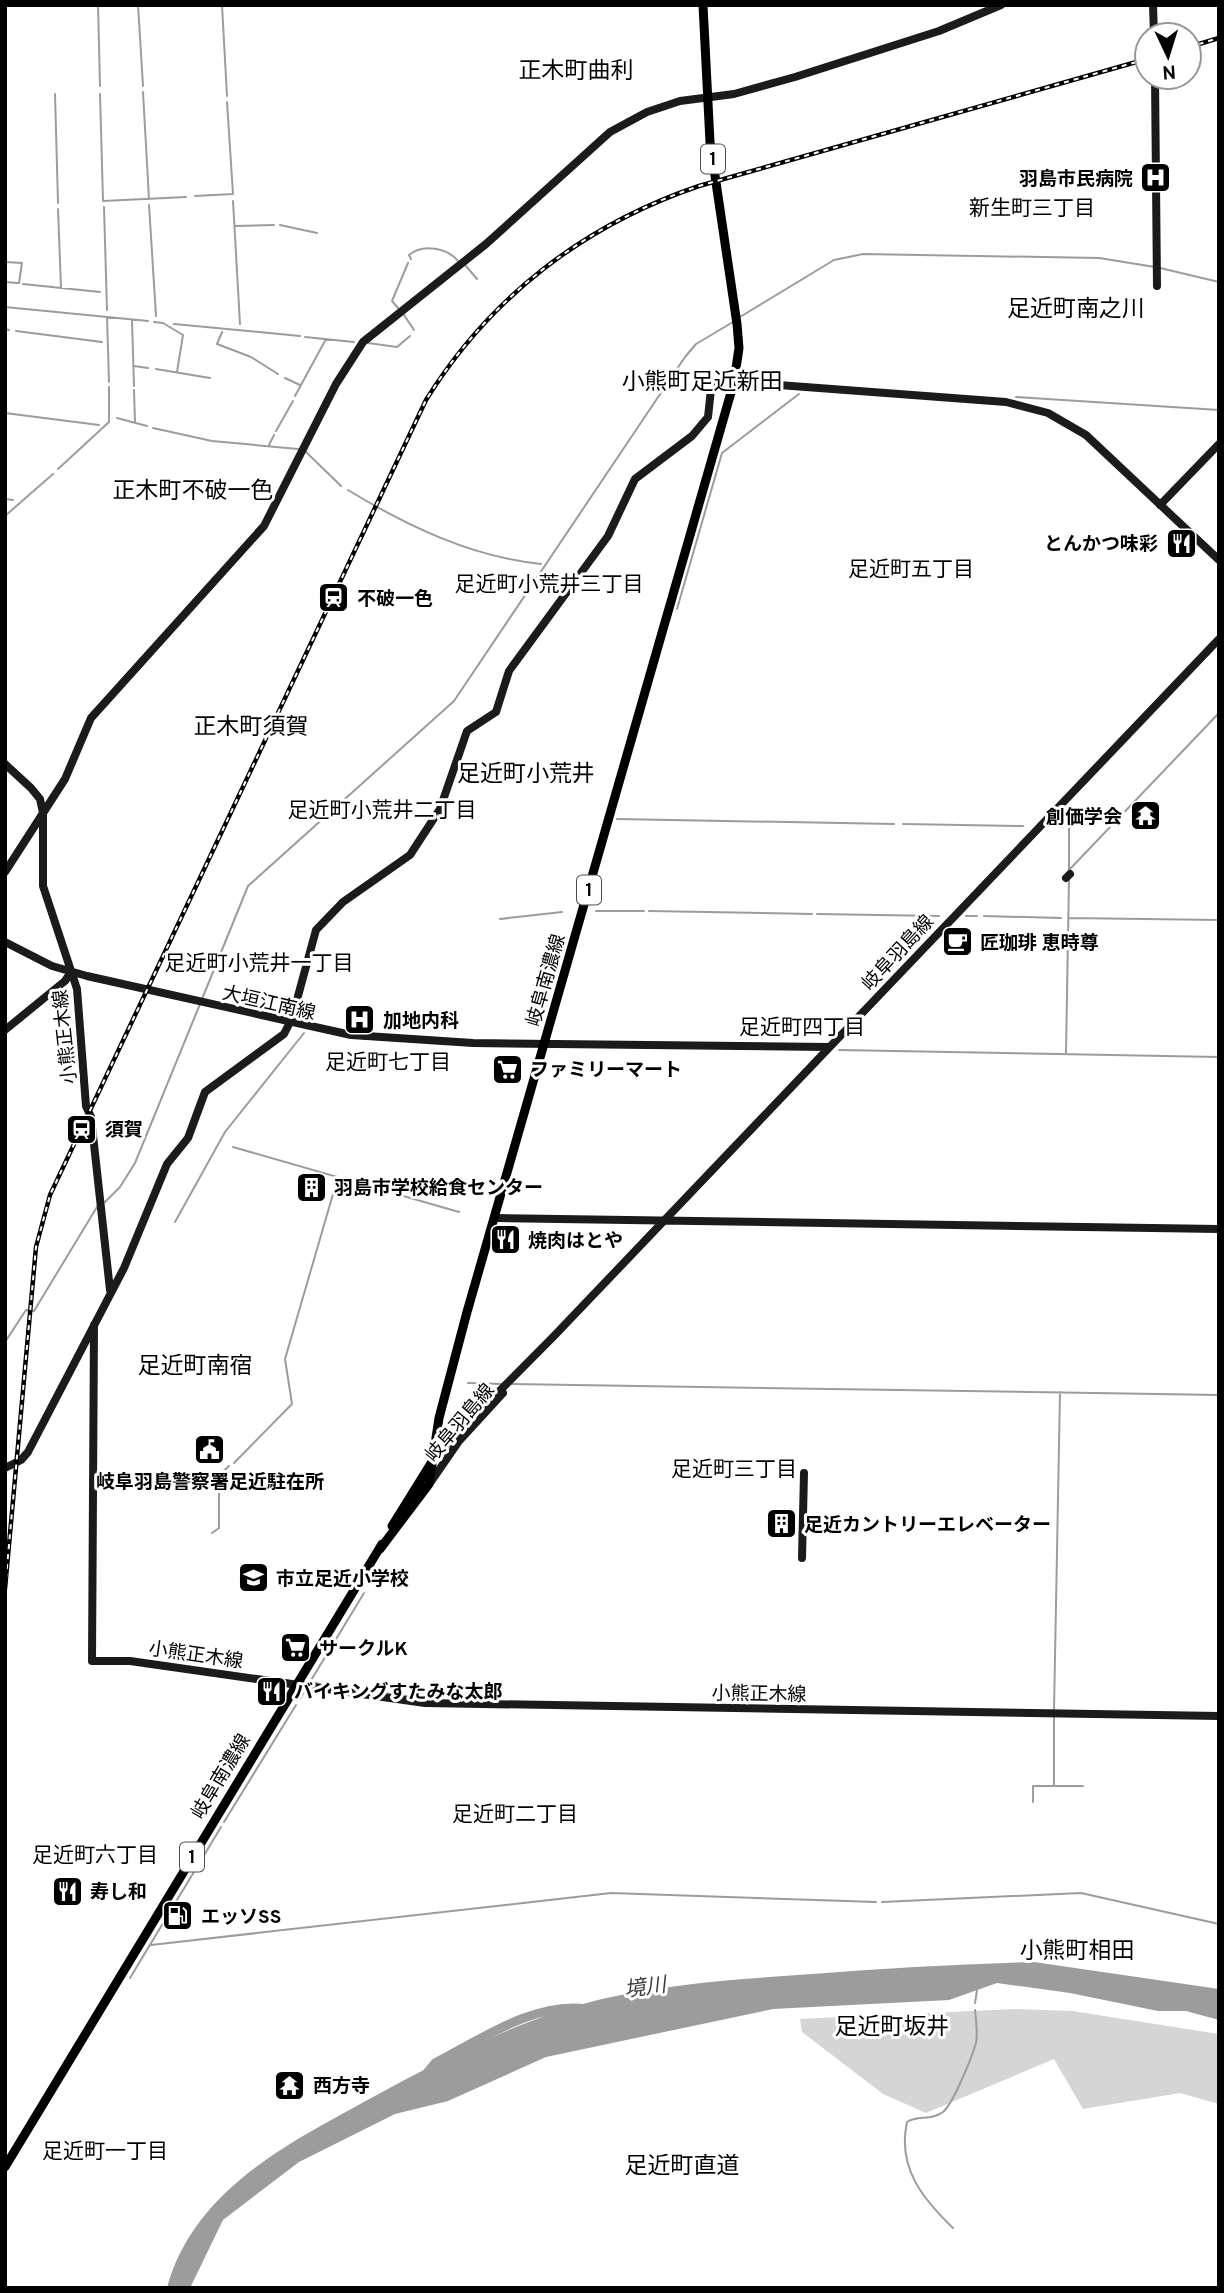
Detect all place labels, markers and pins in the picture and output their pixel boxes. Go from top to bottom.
hospital icon: 羽島市民病院 [1139,161,1173,195]
place label: 羽島市民病院 [1019,168,1133,192]
restaurant icon: とんかつ味彩 [1164,526,1198,560]
place label: とんかつ味彩 [1044,533,1158,557]
station icon: 不破一色 [317,581,351,615]
place label: 不破一色 [357,588,433,612]
temple icon: 創価学会 [1128,799,1162,833]
place label: 創価学会 [1046,806,1122,830]
cafe icon: 匠珈琲 恵時尊 [940,925,974,959]
place label: 匠珈琲 恵時尊 [980,932,1099,956]
hospital icon: 加地内科 [343,1003,377,1037]
place label: 加地内科 [383,1010,459,1034]
supermarket icon: ファミリーマート [490,1052,524,1086]
place label: ファミリーマート [530,1059,682,1083]
station icon: 須賀 [65,1112,99,1146]
place label: 須賀 [105,1119,143,1143]
building icon: 羽島市学校給食センター [294,1170,328,1204]
place label: 羽島市学校給食センター [334,1177,543,1201]
restaurant icon: 焼肉はとや [488,1223,522,1257]
place label: 焼肉はとや [528,1230,623,1254]
public building icon: 岐阜羽島警察署足近駐在所 [193,1433,227,1467]
place label: 岐阜羽島警察署足近駐在所 [96,1471,324,1495]
building icon: 足近カントリーエレベーター [764,1507,798,1541]
place label: 足近カントリーエレベーター [804,1514,1051,1538]
school or university icon: 市立足近小学校 [236,1561,270,1595]
place label: 市立足近小学校 [276,1568,409,1592]
supermarket icon: サークルK [279,1631,313,1665]
place label: サークルK [319,1638,408,1662]
restaurant icon: バイキングすたみな太郎 [254,1674,288,1708]
place label: バイキングすたみな太郎 [294,1681,502,1705]
restaurant icon: 寿し和 [50,1874,84,1908]
place label: 寿し和 [90,1881,147,1905]
fuel station icon: エッソSS [161,1899,195,1933]
place label: エッソSS [201,1906,281,1930]
temple icon: 西方寺 [273,2068,307,2102]
place label: 西方寺 [313,2075,370,2099]

